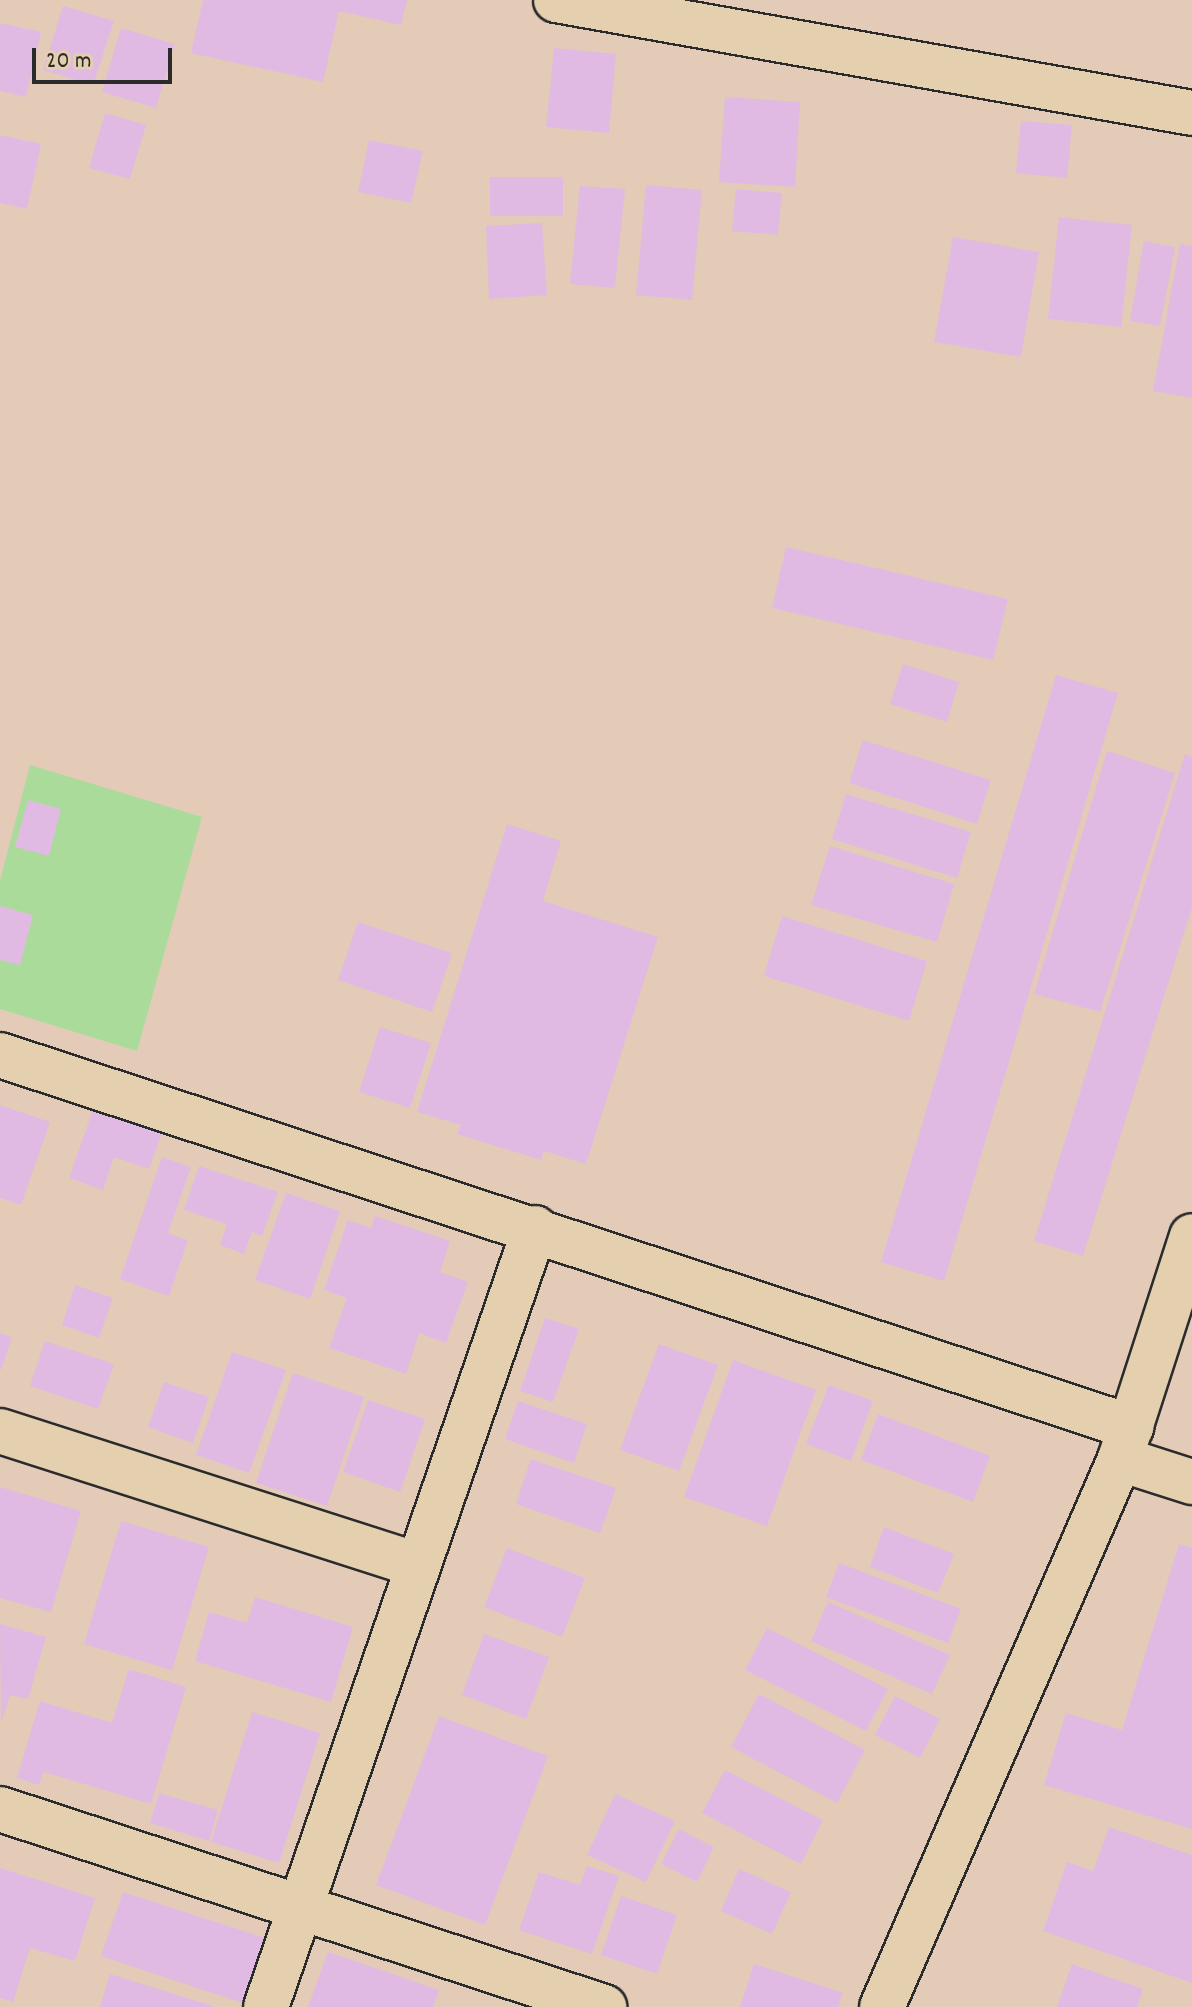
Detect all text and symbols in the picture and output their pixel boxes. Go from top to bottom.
scale bar [36,32,176,82]
text: 20 m [46,45,92,79]

